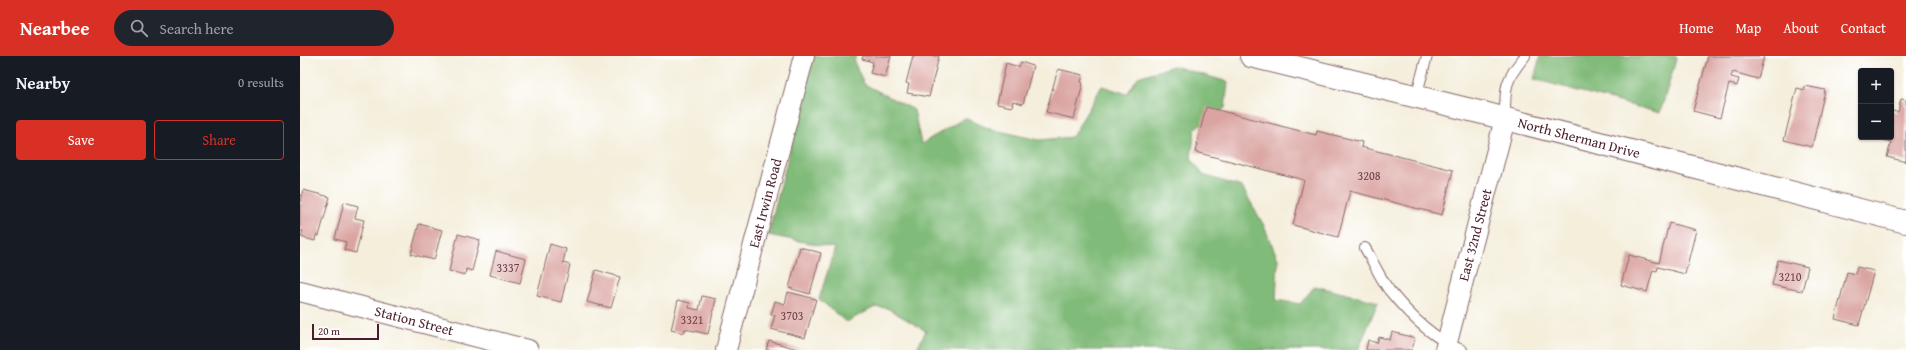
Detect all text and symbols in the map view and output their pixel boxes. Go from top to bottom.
search box [114,10,394,46]
text: Nearbee [20,14,90,42]
icon: search [128,17,150,39]
text: Search here [160,18,234,39]
text: Home [1679,18,1714,38]
text: Map [1736,18,1761,38]
text: About [1783,18,1819,38]
text: Contact [1841,18,1886,38]
map controls [1858,68,1894,140]
button: + [1858,68,1894,104]
text: Nearby [16,70,70,95]
text: 0 results [238,73,284,92]
button: − [1858,104,1894,140]
street label: North Sherman Drive [1516,112,1643,163]
button: Save [16,120,146,160]
button: Share [154,120,284,160]
street label: East Irwin Road [744,156,787,250]
house number: 3208 [1357,167,1381,184]
street label: East 32nd Street [1453,186,1497,283]
house number: 3337 [496,259,520,276]
house number: 3210 [1778,268,1802,285]
street label: Station Street [373,301,456,340]
house number: 3703 [780,307,804,324]
house number: 3321 [680,311,704,328]
scale bar [312,322,379,341]
text: 20 m [318,323,340,339]

